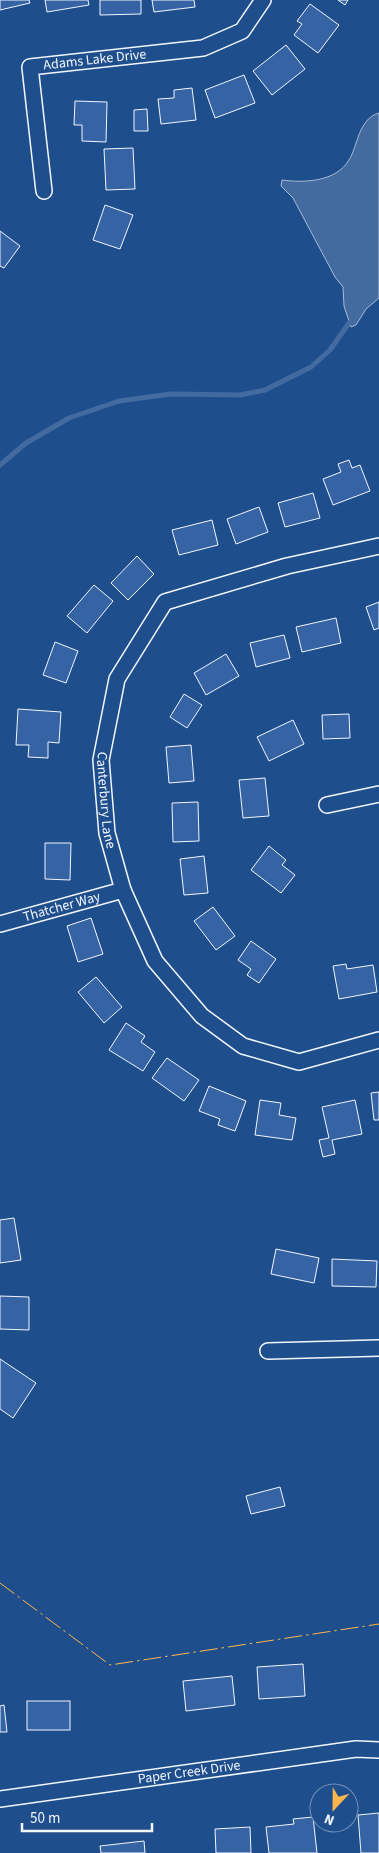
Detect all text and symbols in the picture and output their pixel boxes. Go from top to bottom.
street label: Adams Lake Drive [42,44,147,75]
street label: Canterbury Lane [91,750,121,851]
street label: Thatcher Way [21,887,103,927]
street label: Paper Creek Drive [136,1755,242,1790]
north arrow [309,1783,359,1833]
scale bar [22,1800,152,1832]
text: 50 m [30,1808,60,1829]
text: N [321,1808,338,1830]

